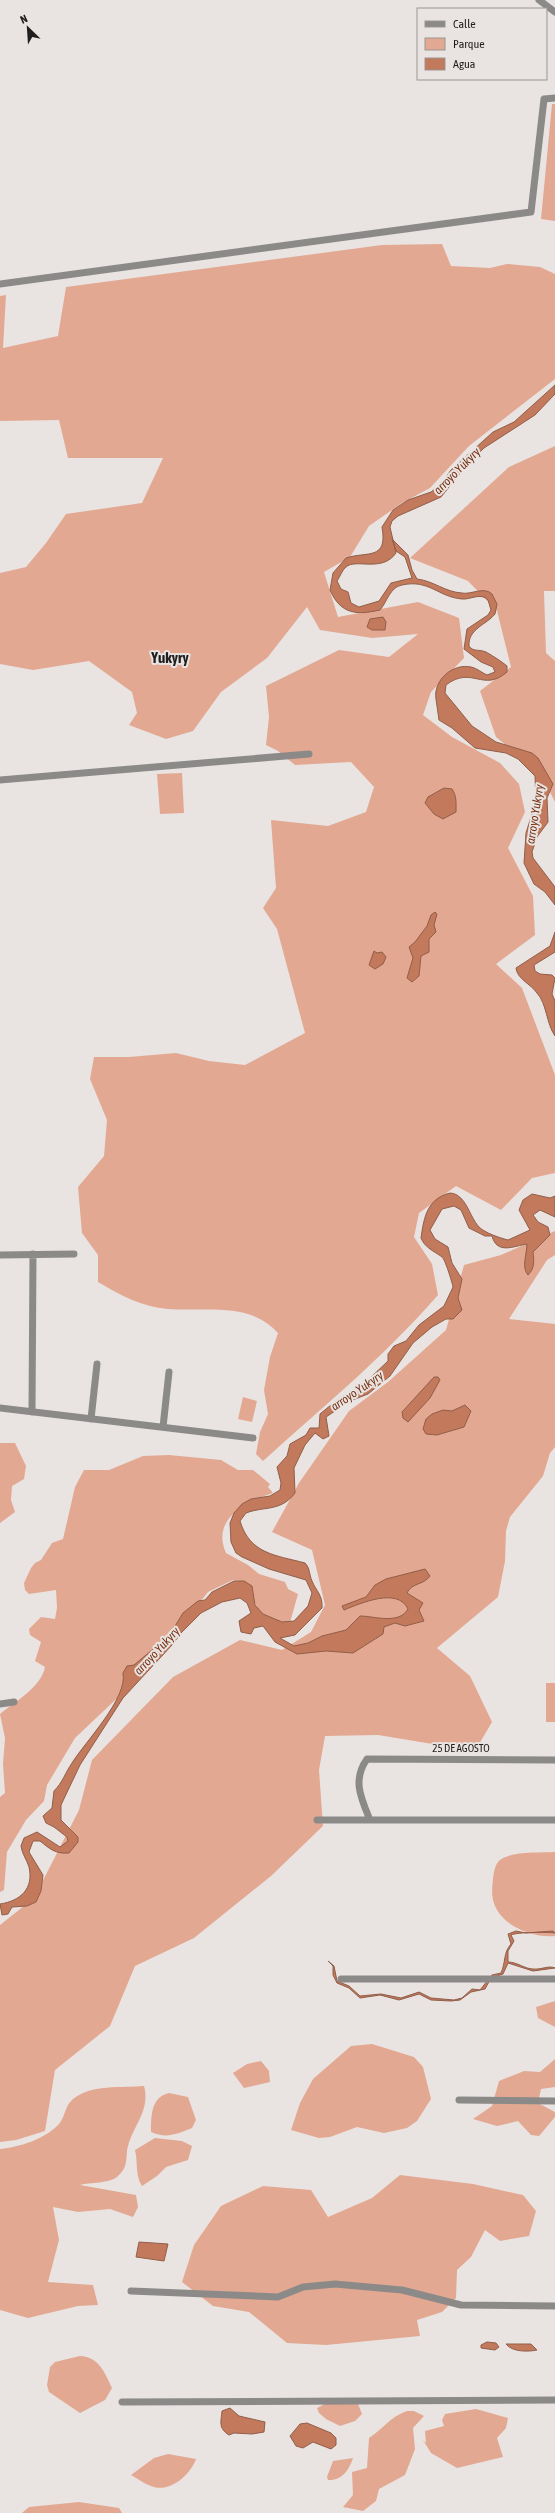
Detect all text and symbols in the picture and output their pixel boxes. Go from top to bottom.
north arrow [8,8,48,48]
legend [417,8,547,80]
text: N [18,12,29,26]
text: Calle [453,17,476,31]
text: Parque [453,37,485,51]
text: Agua [453,57,475,71]
water label: arroyo Yukyry [431,445,483,497]
district label: Yukyry [150,649,189,666]
water label: arroyo Yukyry [523,783,547,845]
water label: arroyo Yukyry [328,1368,386,1414]
water label: arroyo Yukyry [131,1624,183,1678]
street label: 25 DE AGOSTO [432,1742,490,1754]

